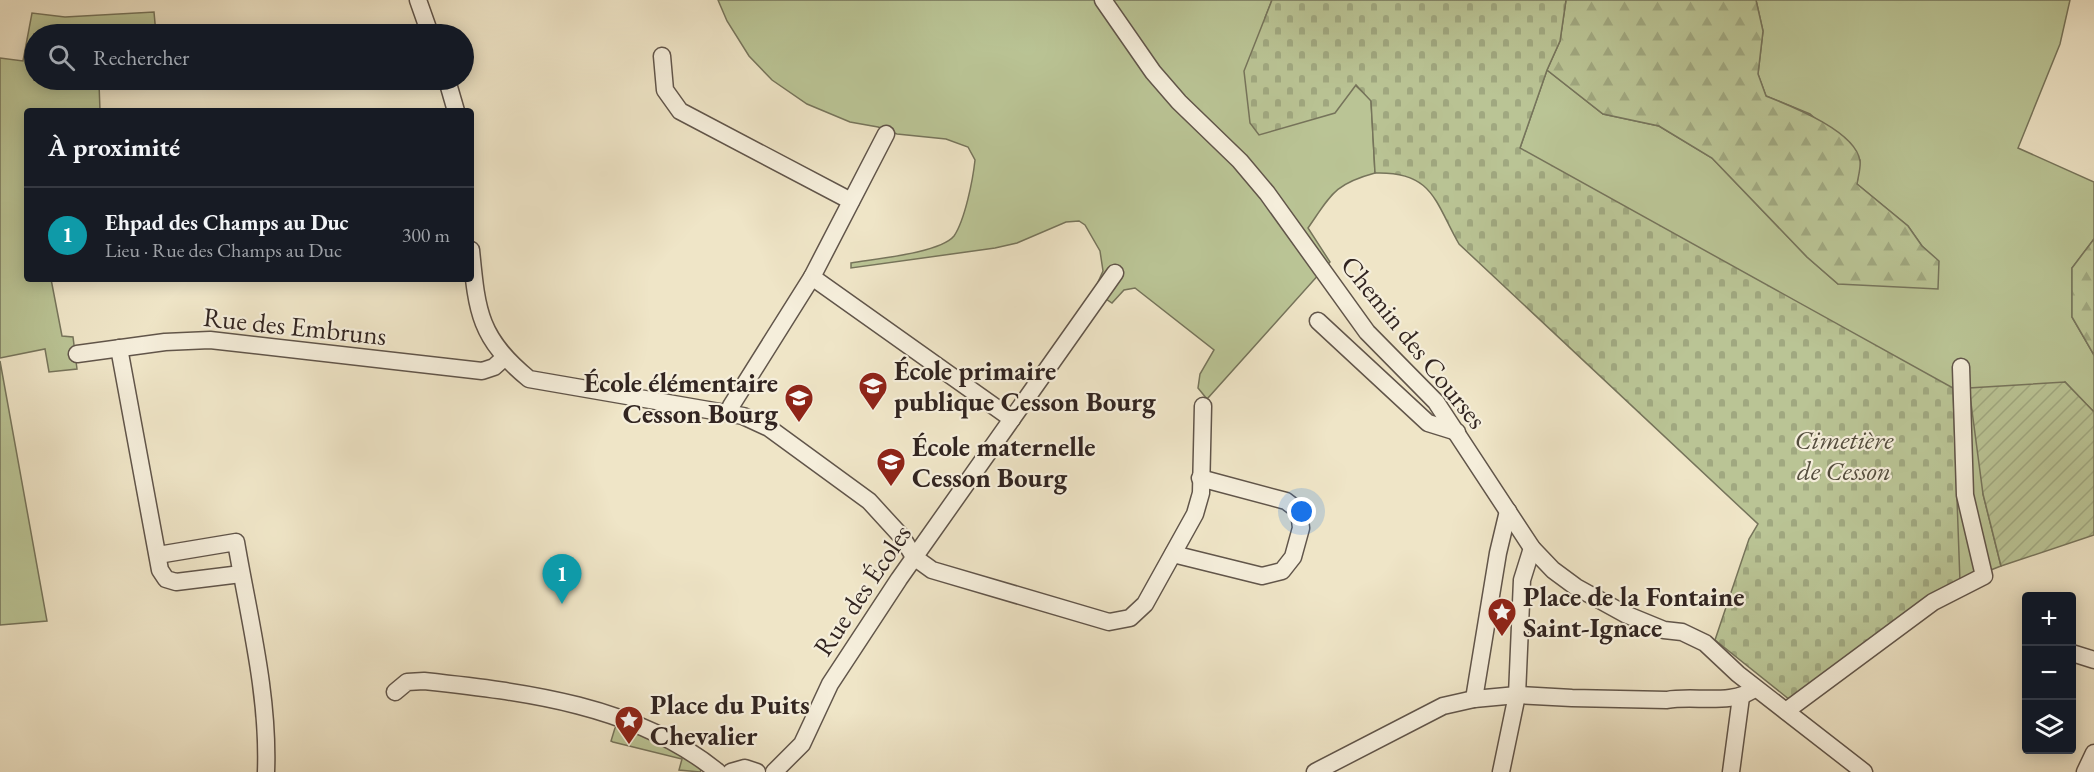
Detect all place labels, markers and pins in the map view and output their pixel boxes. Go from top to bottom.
place label: École primaire publique Cesson Bourg [894,353,1156,419]
place label: École élémentaire Cesson Bourg [584,365,778,431]
school or university icon: École primaire publique Cesson Bourg [857,370,889,412]
school or university icon: École élémentaire Cesson Bourg [783,382,815,424]
place label: École maternelle Cesson Bourg [912,429,1095,495]
school or university icon: École maternelle Cesson Bourg [875,446,907,488]
pin: 1 [542,554,582,604]
place label: Place de la Fontaine Saint-Ignace [1523,579,1744,645]
place icon: Place de la Fontaine Saint-Ignace [1486,596,1518,638]
place label: Place du Puits Chevalier [650,687,810,753]
place icon: Place du Puits Chevalier [613,704,645,746]

